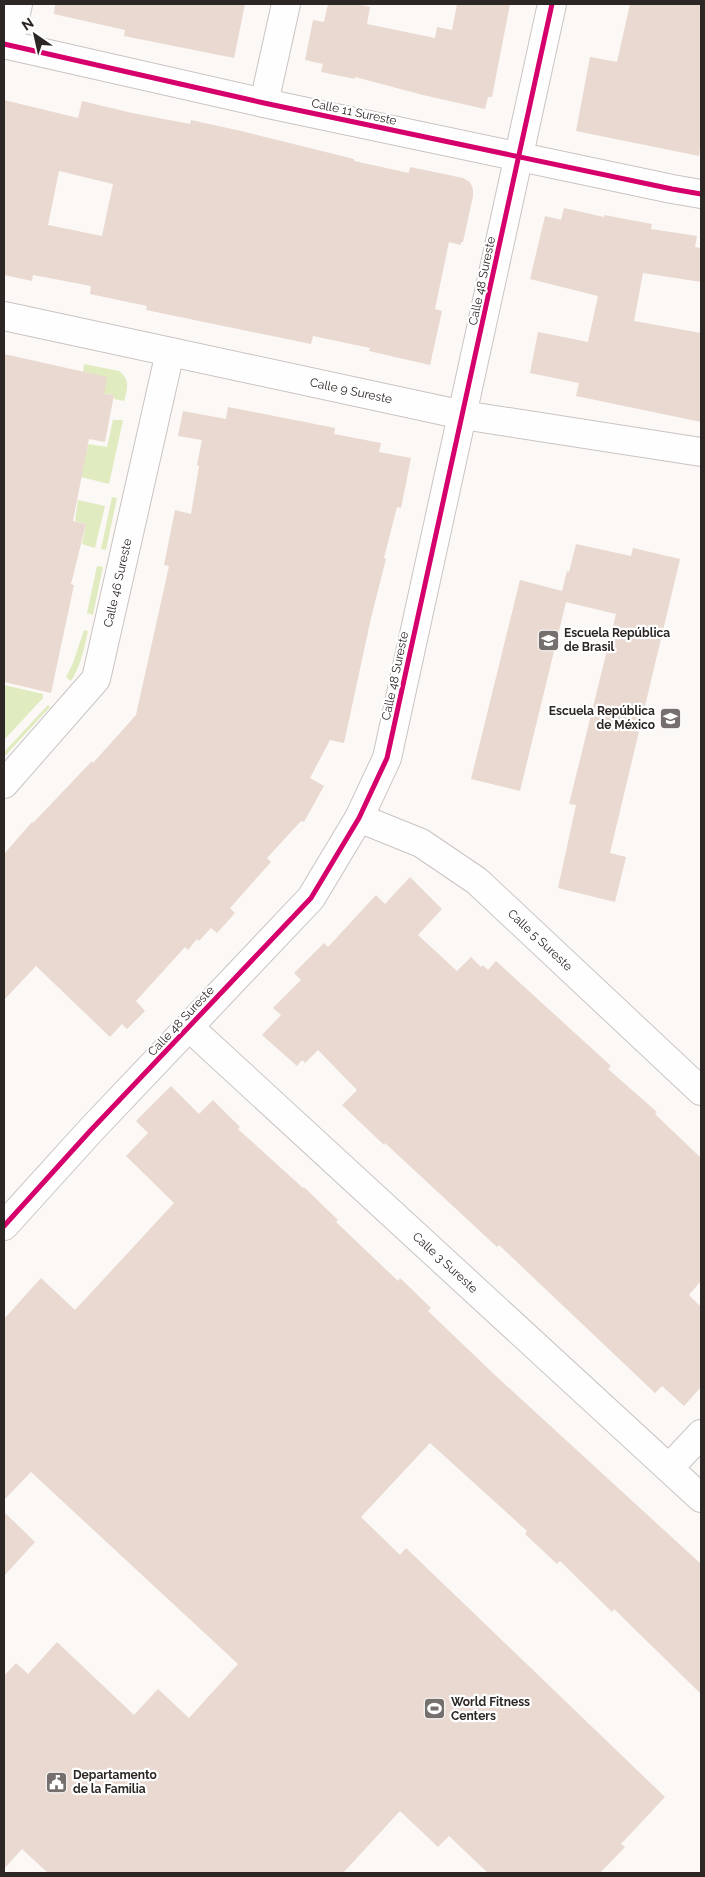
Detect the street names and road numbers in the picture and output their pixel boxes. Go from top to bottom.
street label: Calle 11 Sureste [310,96,398,128]
street label: Calle 48 Sureste [466,235,498,327]
street label: Calle 9 Sureste [309,375,393,407]
street label: Calle 46 Sureste [101,537,135,629]
street label: Calle 48 Sureste [379,630,411,722]
street label: Calle 5 Sureste [505,907,575,974]
street label: Calle 48 Sureste [145,983,217,1059]
street label: Calle 3 Sureste [410,1229,480,1296]

